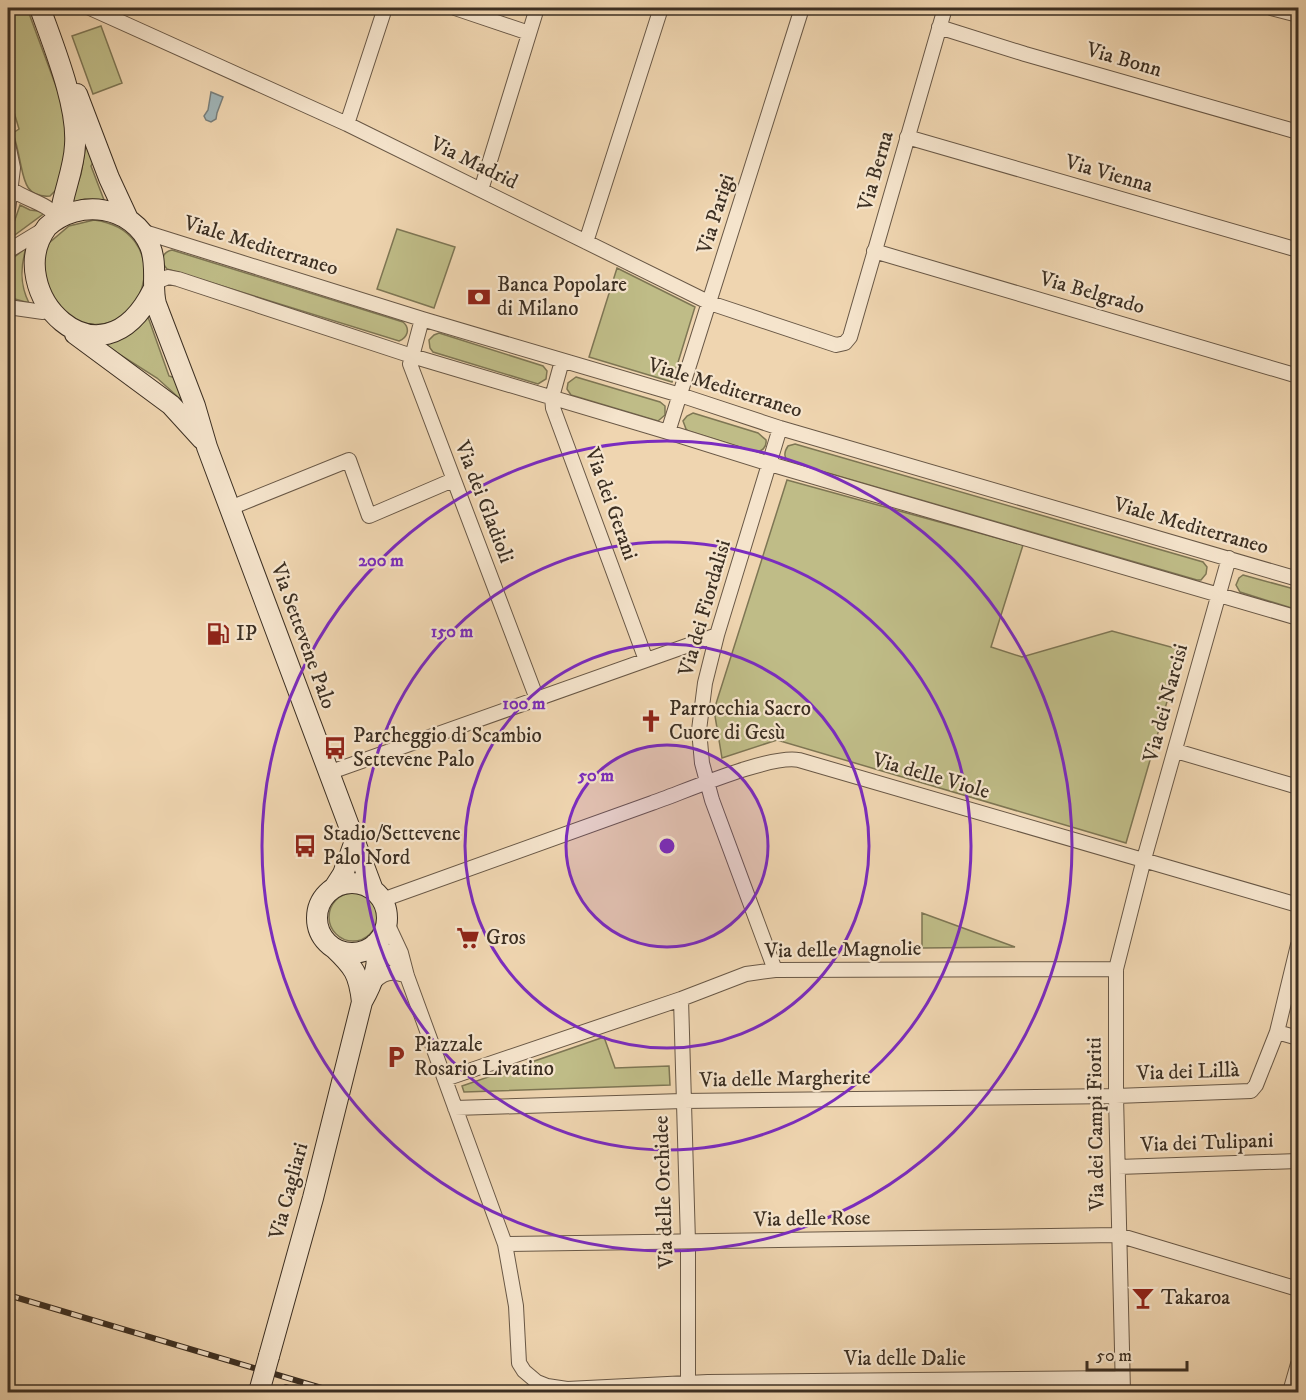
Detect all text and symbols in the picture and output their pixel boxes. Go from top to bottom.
street label: Via Bonn [1082,37,1165,83]
street label: Via Berna [852,128,900,215]
street label: Via Madrid [425,130,523,196]
street label: Via Vienna [1061,149,1156,199]
street label: Via Parigi [691,171,740,258]
street label: Viale Mediterraneo [180,210,341,282]
street label: Via Belgrado [1036,265,1147,320]
place label: Banca Popolare di Milano [497,272,627,322]
bank icon: Banca Popolare di Milano [466,284,492,310]
street label: Viale Mediterraneo [644,352,805,424]
street label: Via dei Gladioli [448,436,519,567]
street label: Via dei Gerani [578,443,643,564]
street label: Viale Mediterraneo [1110,491,1272,561]
street label: Via dei Fiordalisi [673,537,737,680]
text: 200 m [358,550,404,572]
street label: Via Settevene Palo [264,559,341,713]
fuel station icon: IP [205,621,231,647]
place label: IP [236,621,257,647]
text: 150 m [431,621,474,643]
street label: Via dei Narcisi [1137,641,1194,766]
text: 100 m [502,693,546,715]
place label: Parrocchia Sacro Cuore di Gesù [669,696,811,746]
church icon: Parrocchia Sacro Cuore di Gesù [638,708,664,734]
place label: Parcheggio di Scambio Settevene Palo [353,723,542,773]
bus stop icon: Parcheggio di Scambio Settevene Palo [322,735,348,761]
street label: Via delle Viole [869,747,993,805]
text: 50 m [577,765,614,787]
place label: Stadio/Settevene Palo Nord [323,821,461,871]
bus stop icon: Stadio/Settevene Palo Nord [292,833,318,859]
centre of rings [657,836,677,856]
supermarket icon: Gros [455,925,481,951]
place label: Gros [486,925,526,951]
street label: Via delle Magnolie [763,936,922,964]
place label: Piazzale Rosario Livatino [414,1032,554,1082]
street label: Via dei Campi Fioriti [1081,1037,1111,1212]
parking icon: Piazzale Rosario Livatino [383,1044,409,1070]
street label: Via dei Lillà [1135,1057,1240,1087]
street label: Via delle Margherite [698,1065,871,1094]
street label: Via delle Orchidee [648,1115,680,1270]
street label: Via dei Tulipani [1139,1128,1274,1158]
street label: Via Cagliari [263,1140,314,1243]
street label: Via delle Rose [752,1205,871,1233]
bar icon: Takaroa [1130,1285,1156,1311]
place label: Takaroa [1161,1285,1230,1311]
scale bar [1087,1334,1188,1372]
text: 50 m [1096,1345,1132,1367]
street label: Via delle Dalie [843,1346,966,1372]

